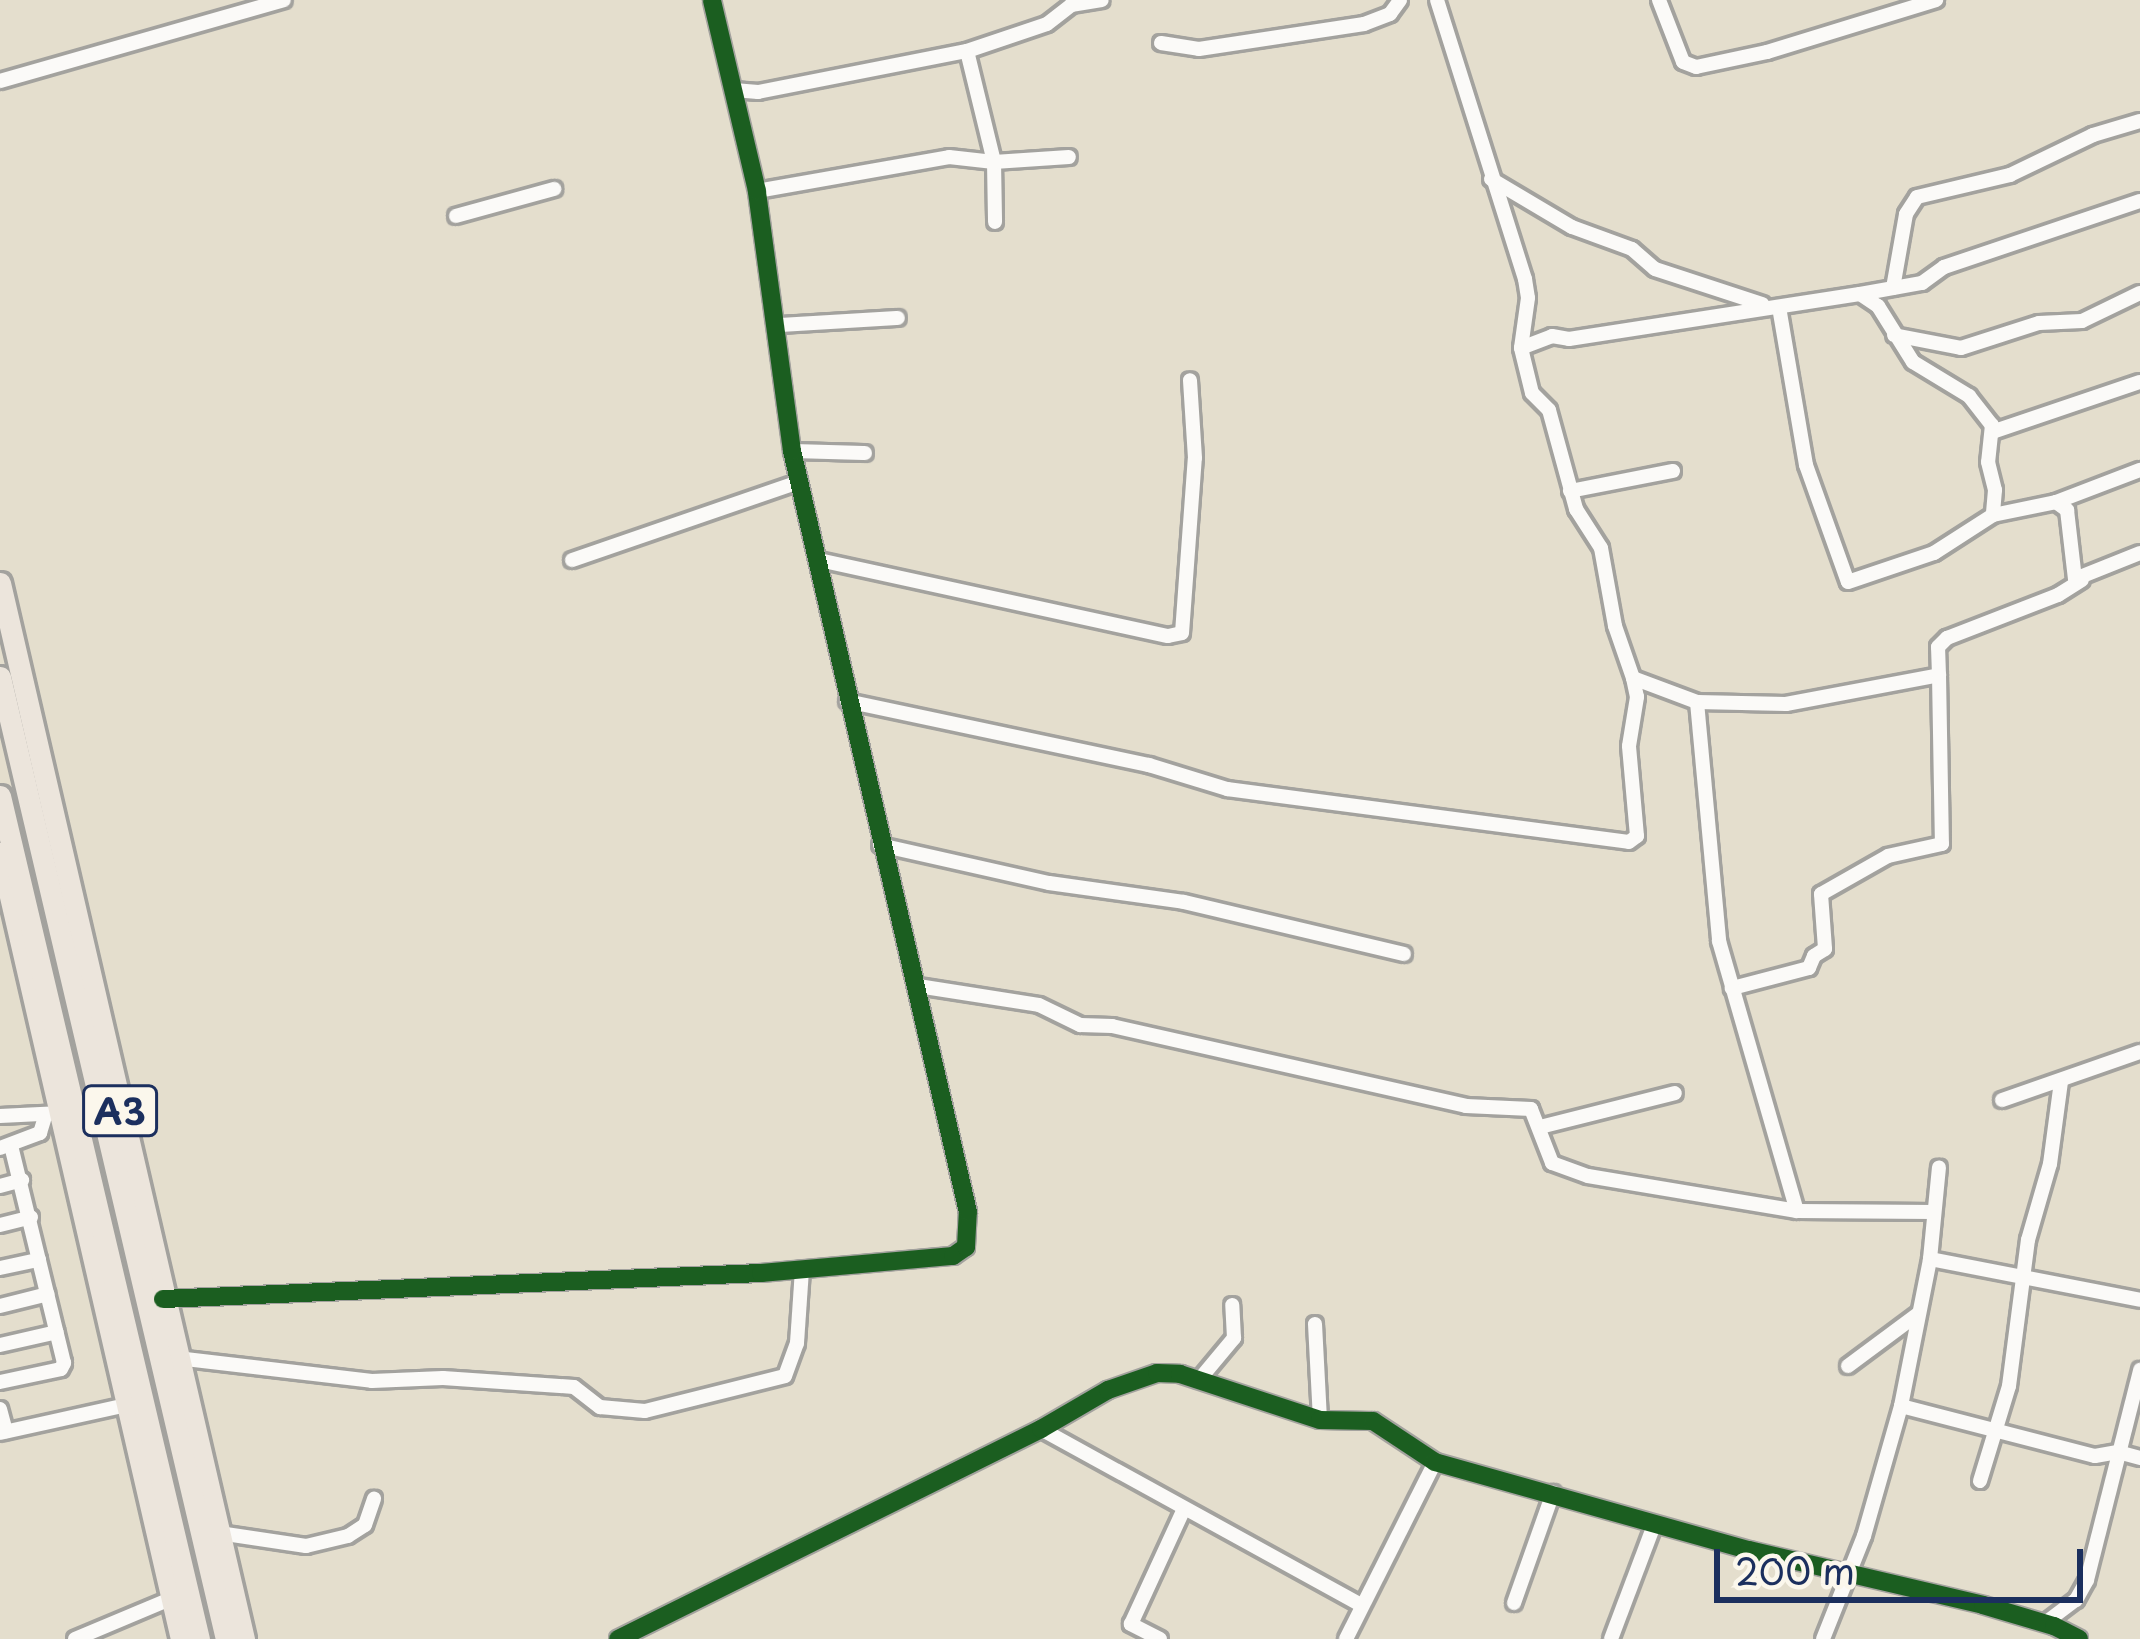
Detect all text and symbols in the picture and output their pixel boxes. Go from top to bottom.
road number: A3 [81,1081,159,1141]
scale bar [1720,1525,2089,1599]
text: 200 m [1735,1543,1855,1597]

